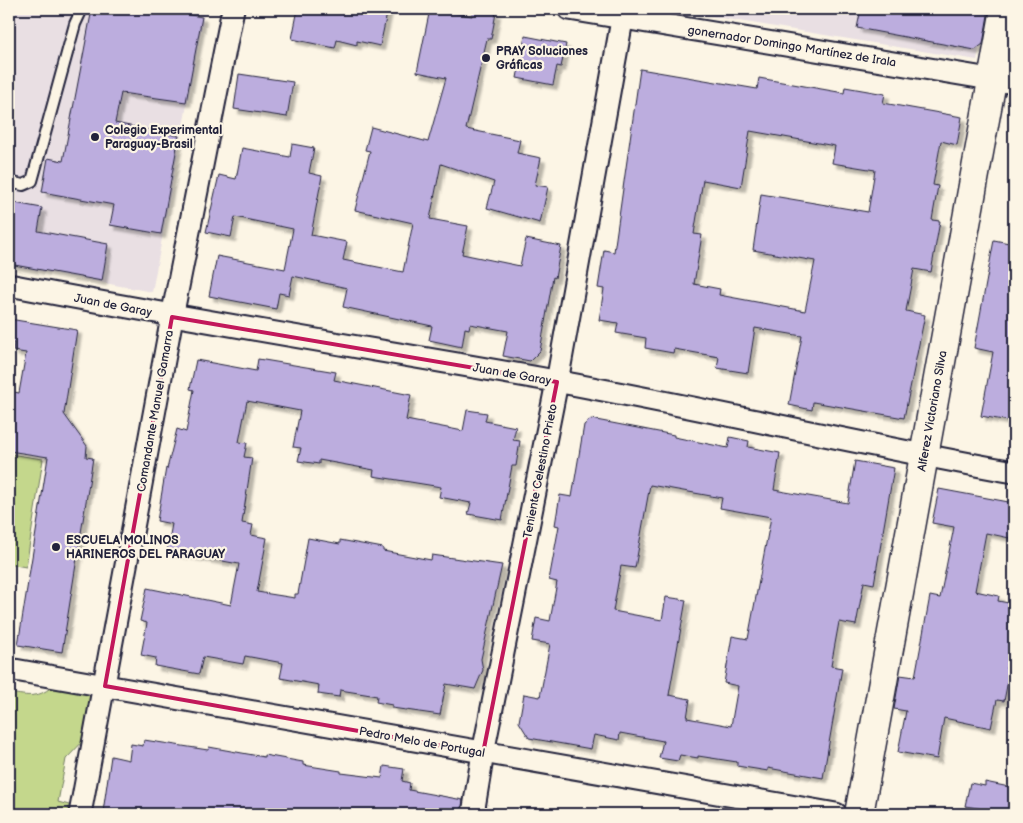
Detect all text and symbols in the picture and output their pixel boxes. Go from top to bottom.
street label: gonernador Domingo Martínez de Irala [687,23,897,70]
place label: PRAY Soluciones Gráficas [496,44,588,73]
marker: PRAY Soluciones Gráficas [480,52,492,64]
place label: Colegio Experimental Paraguay-Brasil [105,123,222,152]
marker: Colegio Experimental Paraguay-Brasil [89,131,101,143]
street label: Juan de Garay [73,291,154,321]
street label: Comandante Manuel Gamarra [134,329,177,493]
street label: Alferez Victoriano Silva [914,349,951,473]
street label: Juan de Garay [472,360,553,389]
street label: Teniente Celestino Prieto [520,402,561,540]
place label: ESCUELA MOLINOS HARINEROS DEL PARAGUAY [66,533,226,562]
marker: ESCUELA MOLINOS HARINEROS DEL PARAGUAY [50,541,62,553]
street label: Pedro Melo de Portugal [358,724,486,761]

